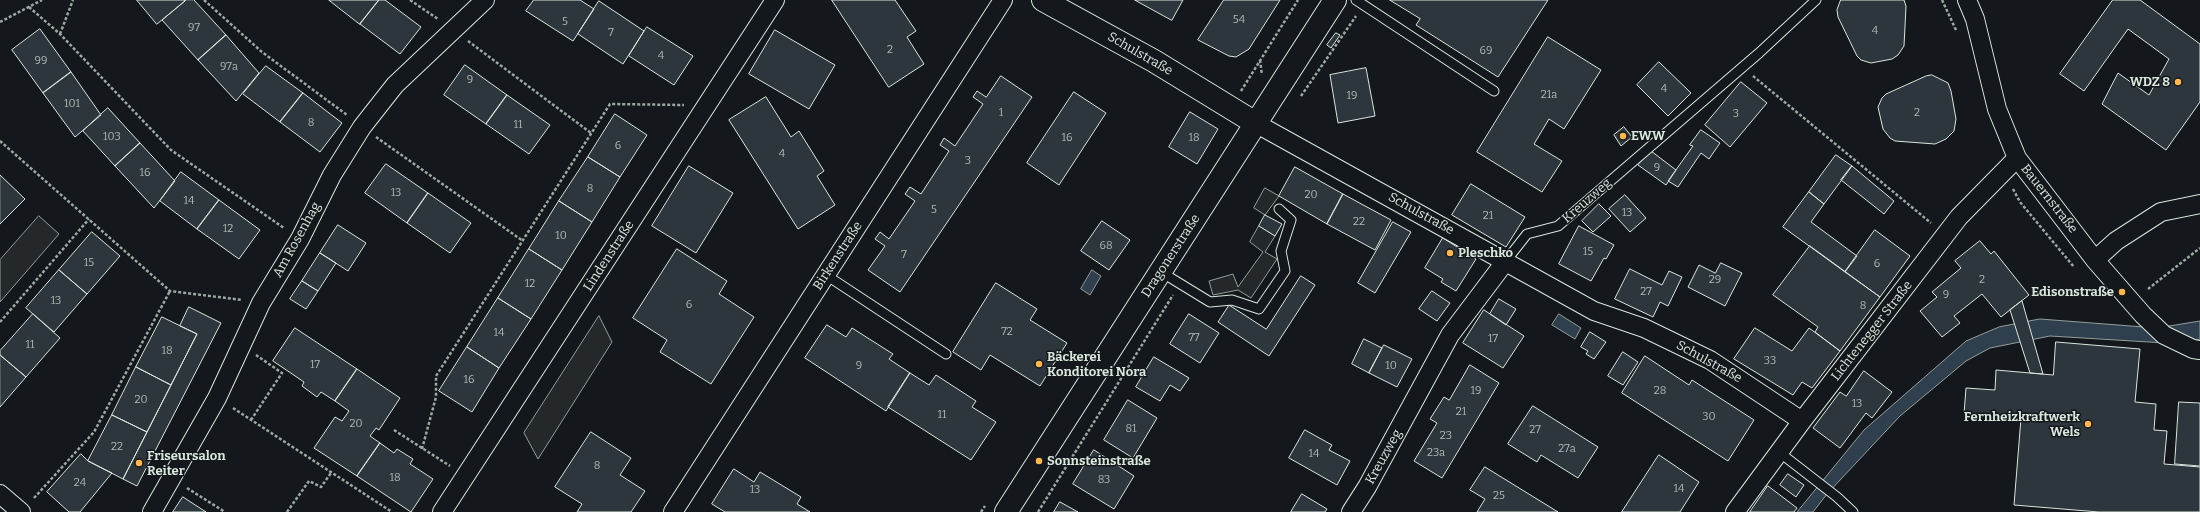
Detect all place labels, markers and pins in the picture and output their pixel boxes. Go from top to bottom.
place label: WDZ 8 [2130,74,2170,90]
marker: WDZ 8 [2173,77,2183,87]
place label: EWW [1631,128,1665,144]
marker: EWW [1618,131,1628,141]
place label: Pleschko [1458,245,1513,261]
marker: Pleschko [1445,248,1455,258]
place label: Edisonstraße [2031,284,2114,300]
marker: Edisonstraße [2117,287,2127,297]
place label: Bäckerei Konditorei Nora [1047,349,1146,380]
marker: Bäckerei Konditorei Nora [1034,359,1044,369]
place label: Fernheizkraftwerk Wels [1964,409,2080,440]
marker: Fernheizkraftwerk Wels [2083,419,2093,429]
place label: Friseursalon Reiter [147,448,226,479]
place label: Sonnsteinstraße [1047,453,1151,469]
marker: Sonnsteinstraße [1034,456,1044,466]
marker: Friseursalon Reiter [134,458,144,468]

